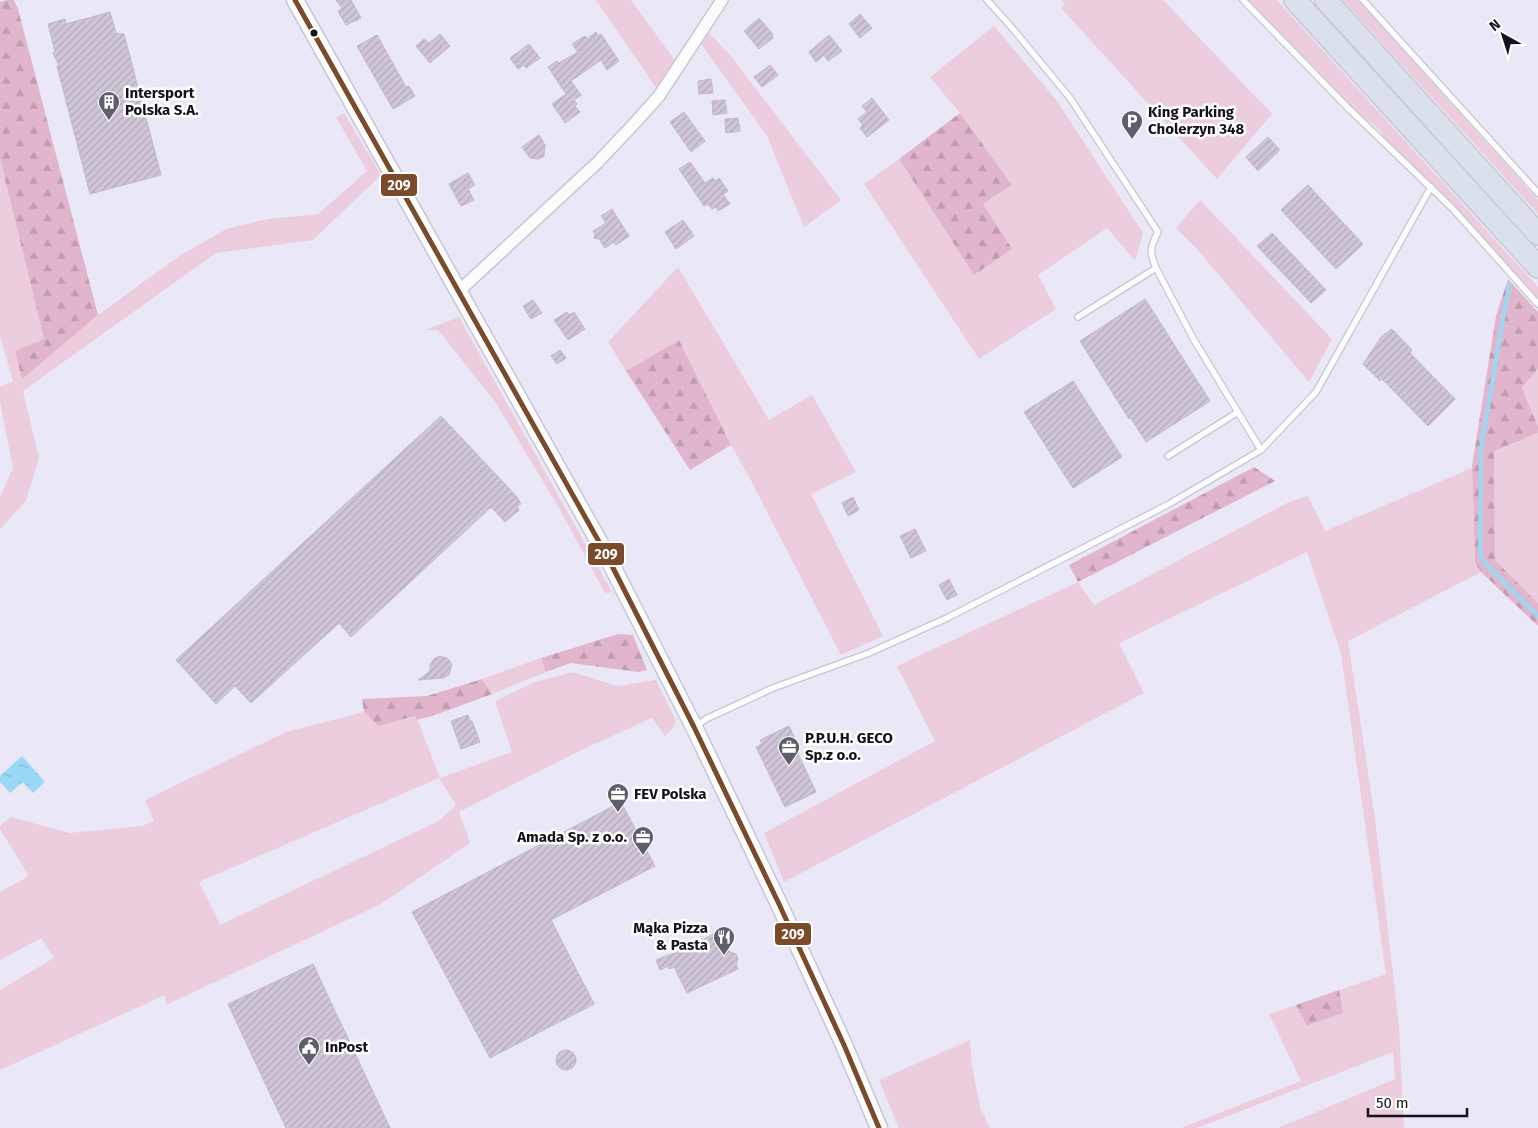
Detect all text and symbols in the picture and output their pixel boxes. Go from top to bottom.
north arrow [1478,10,1528,60]
text: N [1486,16,1504,35]
unlabelled marker [309,28,319,38]
place label: Intersport Polska S.A. [125,84,199,119]
building icon: Intersport Polska S.A. [97,90,121,121]
place label: King Parking Cholerzyn 348 [1148,103,1245,138]
parking icon: King Parking Cholerzyn 348 [1120,109,1144,140]
line badge: 209 [380,173,418,197]
text: 209 [387,177,411,194]
line badge: 209 [587,542,625,566]
text: 209 [594,546,618,563]
place label: P.P.U.H. GECO Sp.z o.o. [805,729,893,764]
office icon: P.P.U.H. GECO Sp.z o.o. [777,735,801,766]
office icon: FEV Polska [606,782,630,813]
place label: FEV Polska [634,785,707,803]
office icon: Amada Sp. z o.o. [631,825,655,856]
place label: Amada Sp. z o.o. [516,828,627,846]
place label: Mąka Pizza & Pasta [633,919,708,954]
line badge: 209 [774,922,812,946]
restaurant icon: Mąka Pizza & Pasta [712,925,736,956]
text: 209 [781,926,805,943]
public building icon: InPost [297,1035,321,1066]
place label: InPost [325,1038,369,1056]
scale bar [1368,1086,1467,1118]
text: 50 m [1376,1094,1409,1112]

